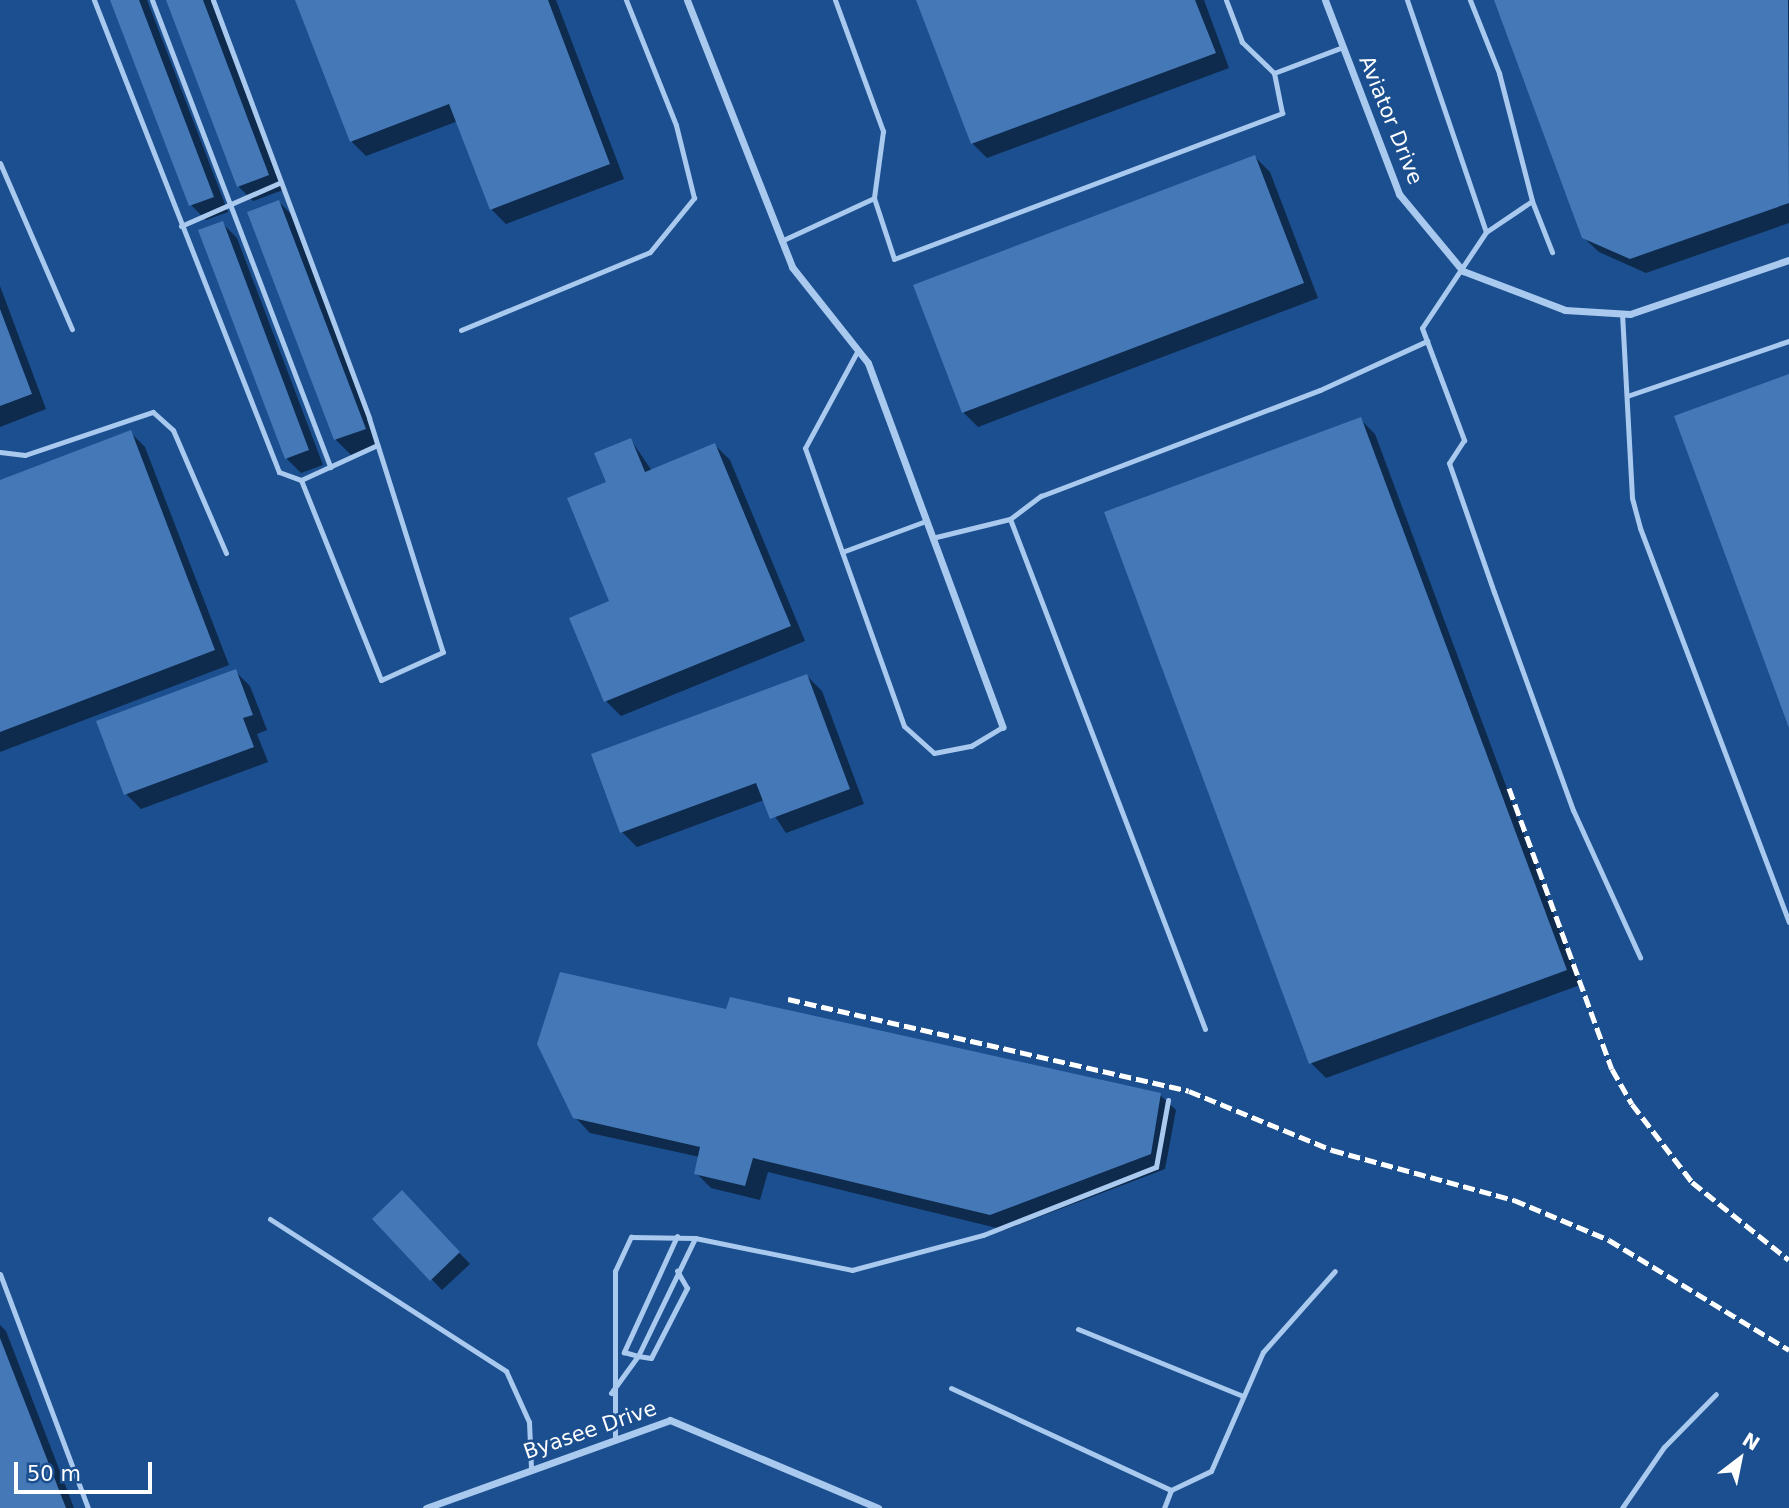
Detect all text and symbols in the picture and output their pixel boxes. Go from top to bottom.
street label: Aviator Drive [1354,52,1428,188]
street label: Byasee Drive [520,1395,660,1465]
north arrow [1705,1424,1775,1494]
text: N [1739,1428,1764,1455]
scale bar [18,1448,156,1492]
text: 50 m [27,1462,81,1486]

